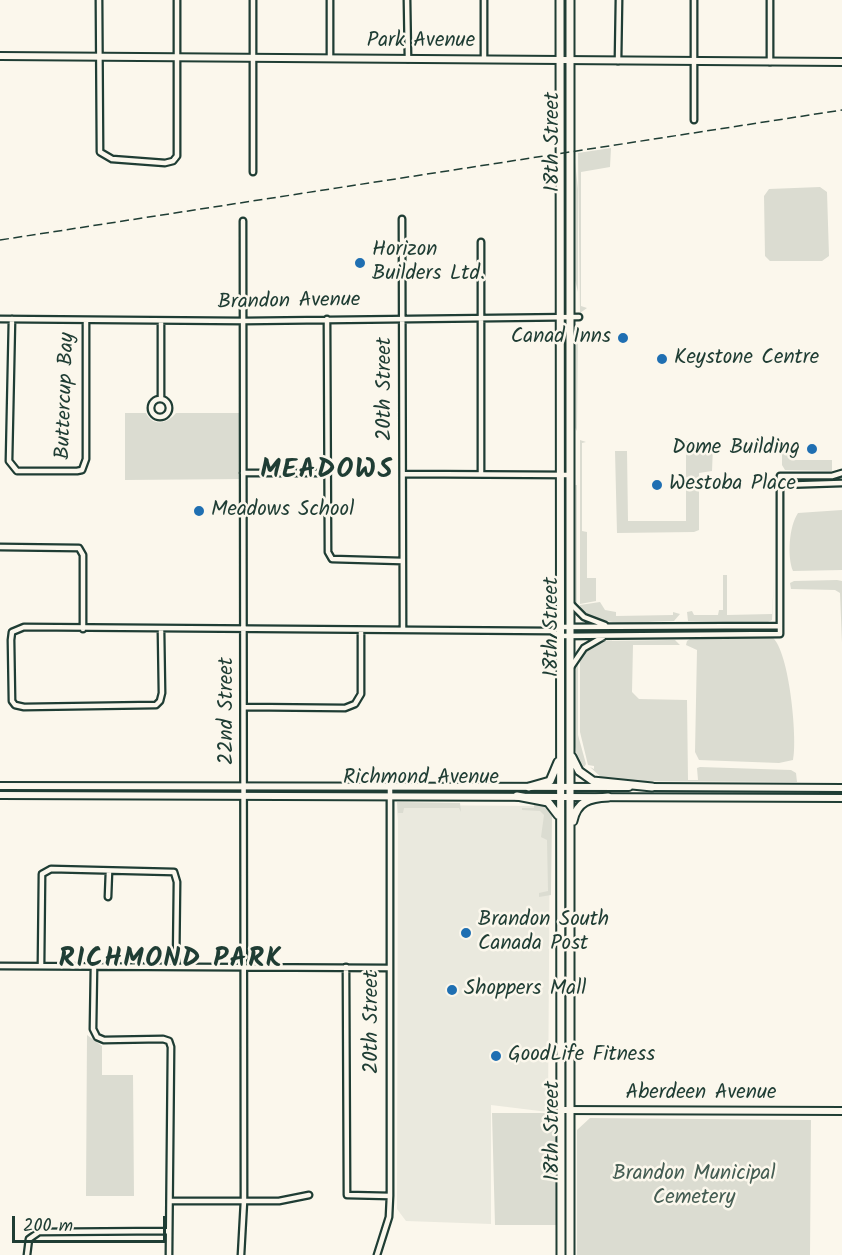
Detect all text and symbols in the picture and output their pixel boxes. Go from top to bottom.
street label: Park Avenue [367,29,475,55]
street label: 18th Street [541,92,567,192]
place label: Horizon Builders Ltd. [372,238,485,288]
marker: Horizon Builders Ltd. [353,256,367,270]
street label: Brandon Avenue [217,289,361,317]
place label: Canad Inns [511,325,611,351]
marker: Canad Inns [616,331,630,345]
street label: Buttercup Bay [52,332,82,460]
street label: 20th Street [373,337,399,441]
place label: Keystone Centre [674,346,819,372]
marker: Keystone Centre [655,352,669,366]
place label: Dome Building [672,436,800,462]
marker: Dome Building [805,442,819,456]
district label: MEADOWS [260,456,394,488]
place label: Westoba Place [669,472,796,498]
marker: Westoba Place [650,478,664,492]
place label: Meadows School [211,498,354,524]
marker: Meadows School [192,504,206,518]
street label: 18th Street [540,577,566,677]
street label: 22nd Street [215,657,241,765]
street label: Richmond Avenue [343,766,499,792]
place label: Brandon South Canada Post [478,908,609,958]
marker: Brandon South Canada Post [459,926,473,940]
district label: RICHMOND PARK [58,945,284,977]
street label: 20th Street [360,970,386,1074]
place label: Shoppers Mall [464,977,586,1003]
marker: Shoppers Mall [445,983,459,997]
place label: GoodLife Fitness [508,1043,655,1069]
marker: GoodLife Fitness [489,1049,503,1063]
street label: 18th Street [541,1081,567,1181]
street label: Aberdeen Avenue [625,1081,777,1107]
park label: Brandon Municipal Cemetery [612,1162,776,1212]
scale bar [15,1204,170,1242]
text: 200 m [23,1212,73,1241]

